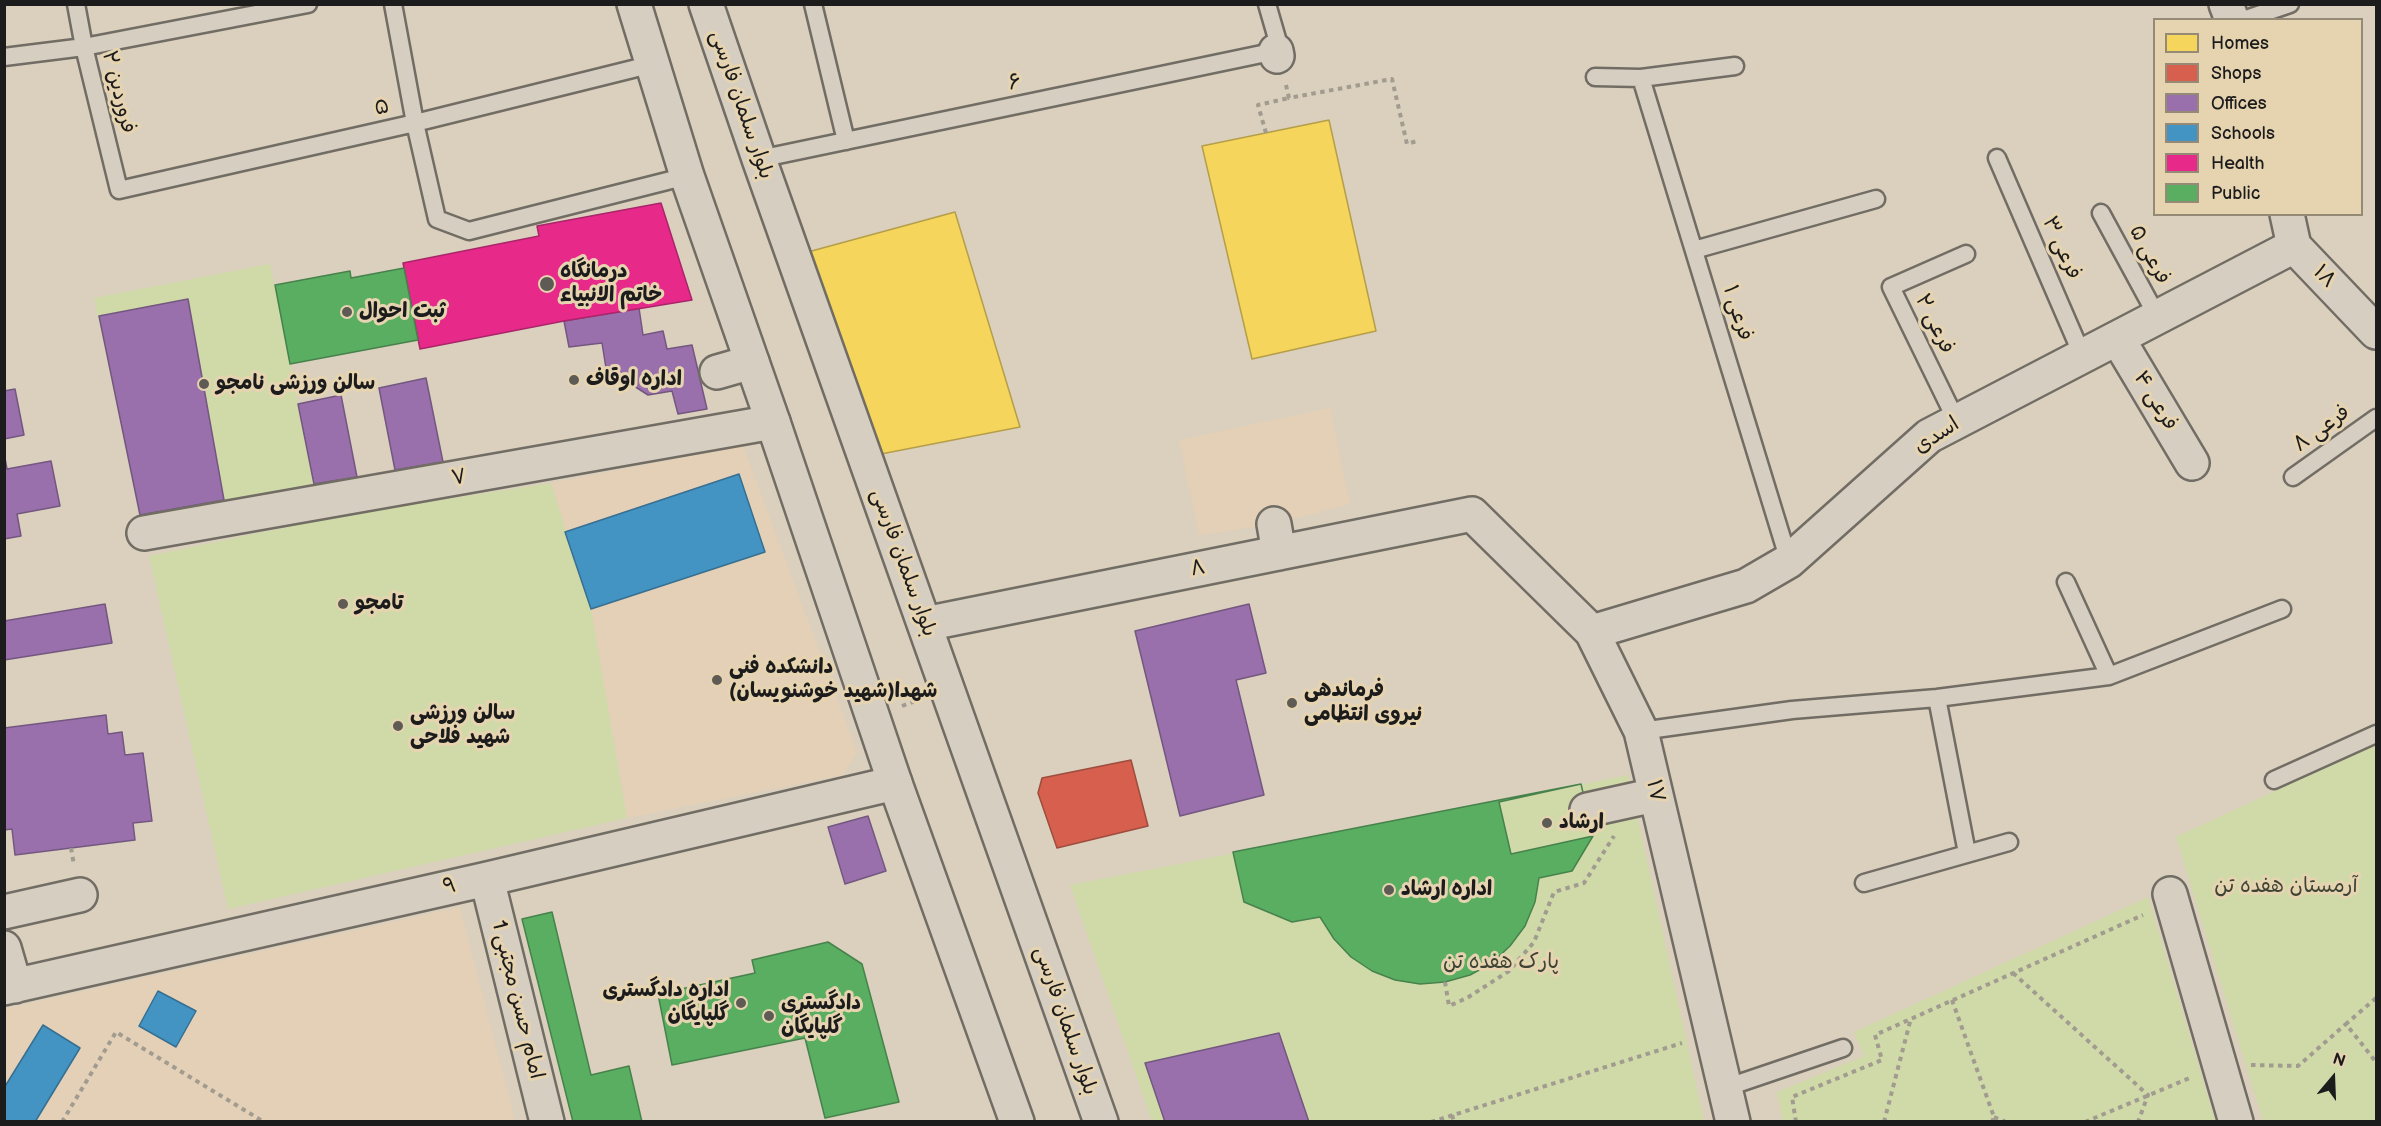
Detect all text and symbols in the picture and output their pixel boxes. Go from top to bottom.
legend [2153,18,2363,216]
street label: بلوار سلمان فارسی [704,27,778,183]
text: Homes [2211,33,2269,54]
street label: فروردین ۲ [96,48,140,136]
text: Shops [2211,63,2261,84]
street label: ۶ [1006,69,1024,97]
text: Offices [2211,93,2267,114]
street label: ۵ [372,94,392,122]
text: Schools [2211,123,2275,144]
text: Health [2211,153,2265,174]
text: Public [2211,183,2260,204]
street label: فرعی ۳ [2036,213,2086,283]
street label: فرعی ۵ [2123,221,2175,289]
place label: درمانگاه خاتم الانبیاء [560,259,662,309]
street label: ۱۸ [2307,260,2341,294]
marker: درمانگاه خاتم الانبیاء [538,275,556,293]
street label: فرعی ۱ [1717,282,1757,344]
street label: فرعی ۲ [1909,290,1959,358]
place label: ثبت احوال [359,299,445,325]
marker: ثبت احوال [340,305,354,319]
place label: اداره اوقاف [586,367,682,393]
street label: فرعی ۴ [2128,367,2182,435]
place label: سالن ورزشی نامجو [216,371,375,397]
marker: اداره اوقاف [567,373,581,387]
marker: سالن ورزشی نامجو [197,377,211,391]
street label: فرعی ۸ [2289,400,2355,458]
street label: اسدی [1910,412,1964,460]
street label: ۷ [450,464,468,492]
street label: بلوار سلمان فارسی [865,486,941,640]
street label: ۸ [1188,555,1208,583]
place label: تامجو [355,591,403,617]
marker: تامجو [336,597,350,611]
place label: دانشکده فنی شهدا(شهید خوشنویسان) [729,655,937,705]
marker: دانشکده فنی شهدا(شهید خوشنویسان) [710,673,724,687]
place label: فرماندهی نیروی انتظامی [1304,678,1422,728]
marker: فرماندهی نیروی انتظامی [1285,696,1299,710]
place label: سالن ورزشی شهید فلاحی [410,701,515,751]
marker: سالن ورزشی شهید فلاحی [391,719,405,733]
street label: ۱۷ [1640,777,1670,805]
place label: ارشاد [1559,810,1604,836]
marker: ارشاد [1540,816,1554,830]
street label: ۹ [441,873,459,901]
park label: آرمستان هفده تن [2214,874,2358,900]
place label: اداره ارشاد [1401,877,1492,903]
marker: اداره ارشاد [1382,883,1396,897]
street label: امام حسن مجتبی 1 [485,918,549,1082]
street label: بلوار سلمان فارسی [1028,943,1102,1099]
park label: پارک هفده تن [1443,950,1559,976]
place label: اداره دادگستری گلپایگان [603,978,729,1028]
place label: دادگستری گلپایگان [781,991,861,1041]
marker: اداره دادگستری گلپایگان [734,996,748,1010]
marker: دادگستری گلپایگان [762,1009,776,1023]
north arrow [2303,1048,2363,1108]
text: N [2330,1050,2348,1071]

